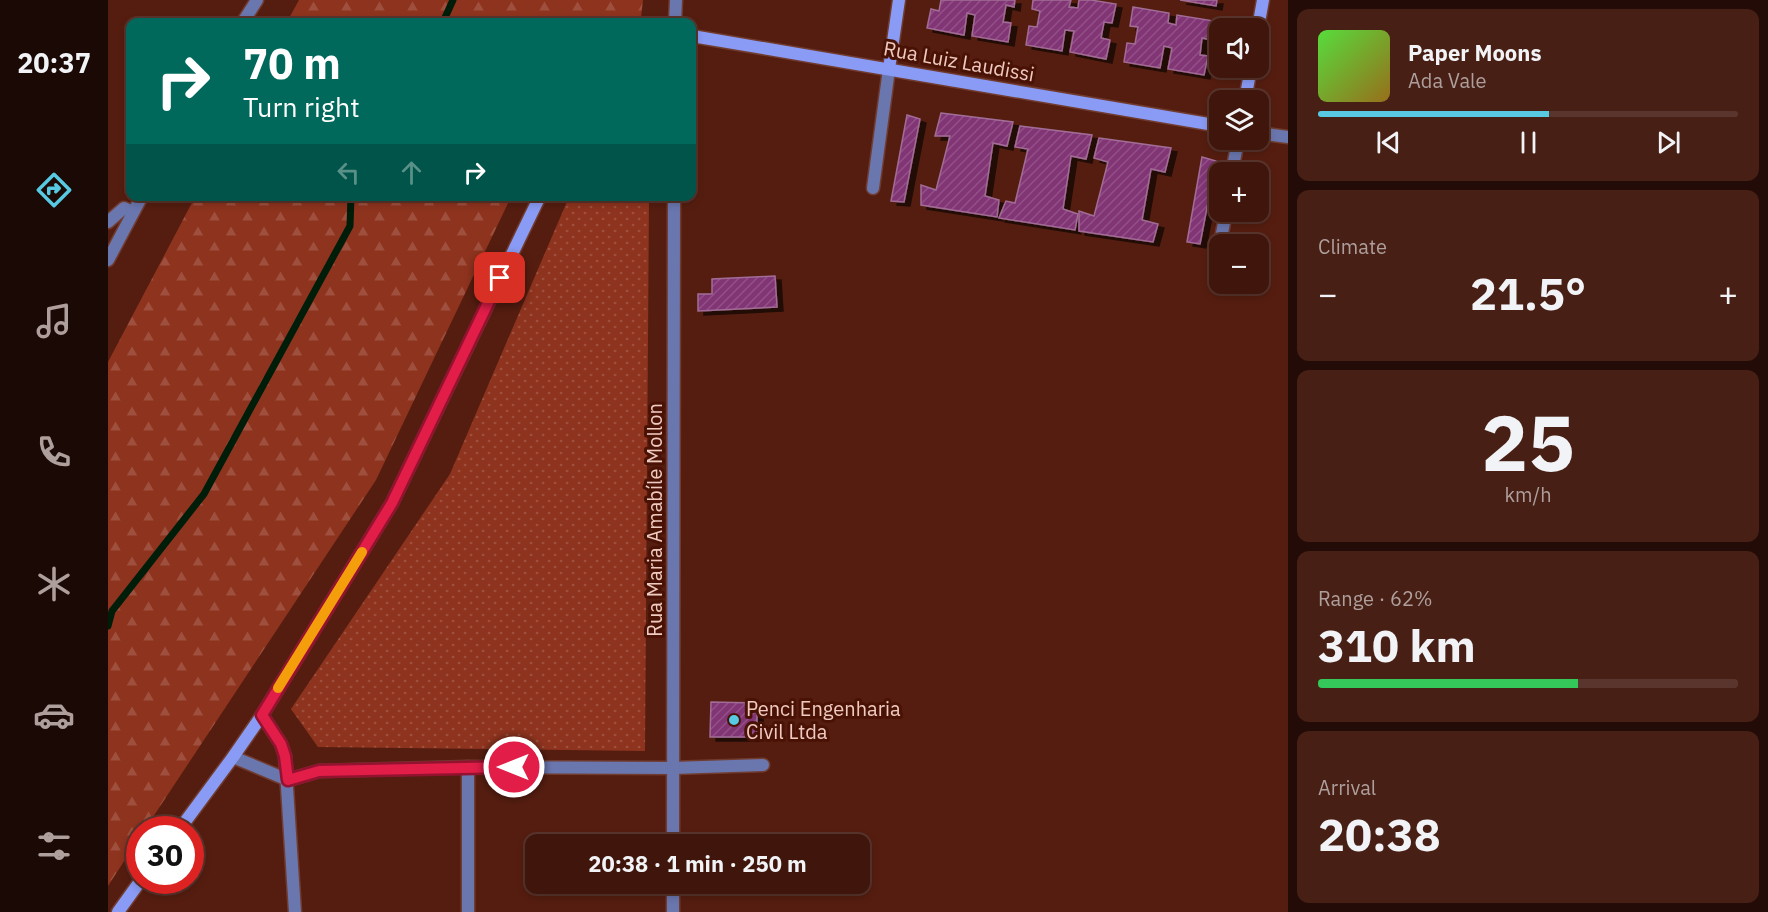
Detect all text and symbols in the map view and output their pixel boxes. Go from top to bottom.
map controls [1209,18,1269,294]
button: sound [1209,18,1269,78]
street label: Rua Luiz Laudissi [881,34,1037,88]
text: 70 m [243,36,341,91]
text: Paper Moons [1408,38,1541,67]
icon: right [144,42,222,120]
text: 20:37 [17,45,91,80]
text: Ada Vale [1408,67,1487,94]
text: Turn right [243,89,360,124]
button: layers [1209,90,1269,150]
icon: previous [1372,126,1405,159]
icon: pause [1512,126,1545,159]
icon: next [1652,126,1685,159]
icon: left [332,156,365,189]
icon: ahead [395,156,428,189]
icon: right [458,156,491,189]
button: + [1209,162,1269,222]
icon: directions [33,169,75,211]
text: Climate [1318,233,1387,260]
button: − [1209,234,1269,294]
pin [474,252,525,303]
icon: arrive [483,261,516,294]
text: 21.5° [1470,264,1586,322]
text: − [1318,272,1338,315]
text: + [1718,272,1738,315]
icon: music [33,300,75,342]
text: 25 [1481,391,1575,492]
street label: Rua Maria Amabíle Mollon [641,403,668,637]
icon: phone [33,431,75,473]
text: km/h [1504,481,1552,508]
icon: climate [33,563,75,605]
text: Range · 62% [1318,585,1433,612]
text: 310 km [1318,616,1476,674]
icon: car [33,694,75,736]
place label: Penci Engenharia Civil Ltda [746,695,901,745]
marker: Penci Engenharia Civil Ltda [727,713,741,727]
position arrow [482,735,546,799]
text: Arrival [1318,774,1376,801]
text: 20:38 [1318,805,1441,863]
speed limit sign: 30 [126,816,204,894]
icon: filters [33,825,75,867]
text: 20:38 · 1 min · 250 m [588,849,807,878]

